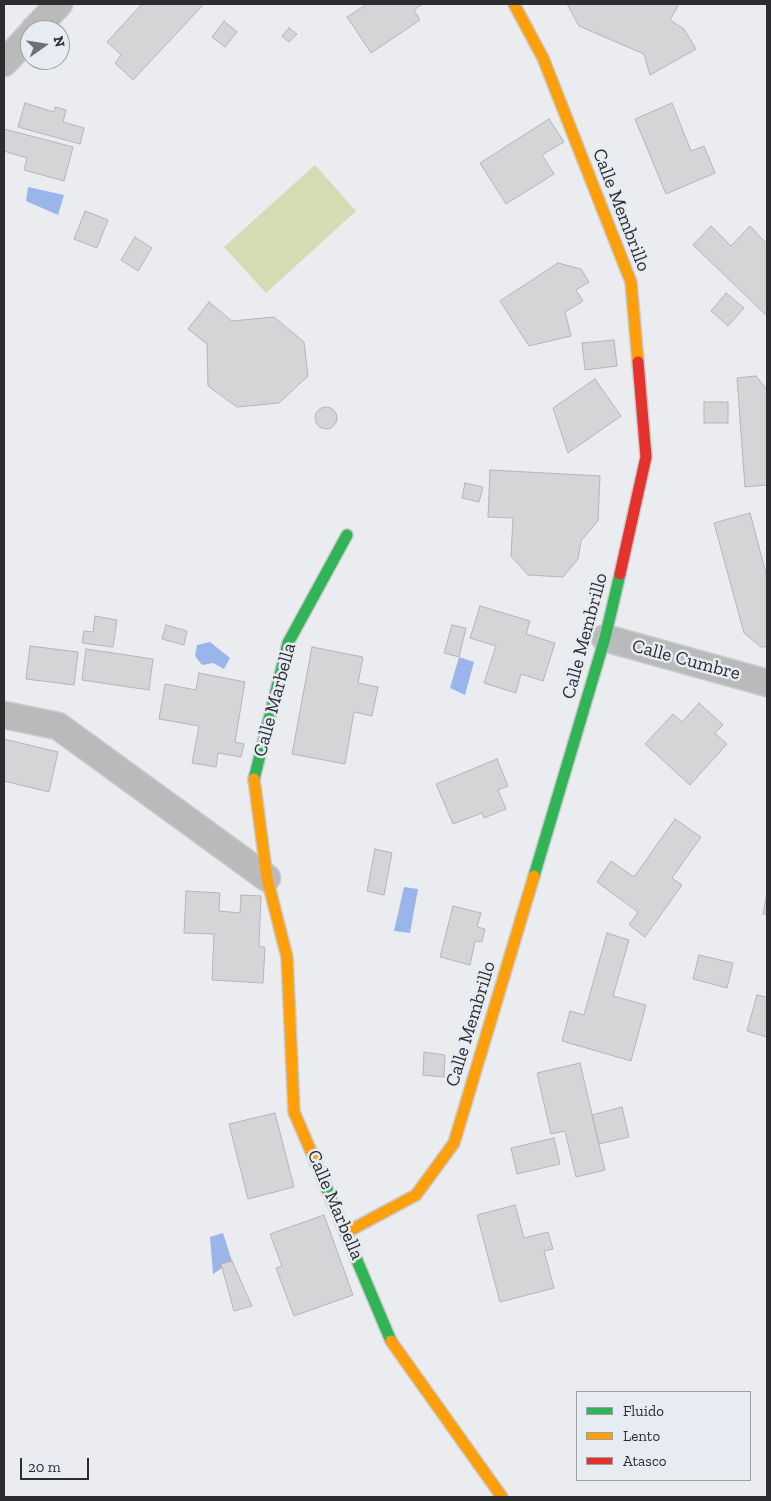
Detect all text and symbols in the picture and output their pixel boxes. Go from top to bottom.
north arrow [20,20,70,70]
text: N [50,35,69,49]
street label: Calle Membrillo [587,145,655,275]
street label: Calle Membrillo [557,570,613,702]
street label: Calle Cumbre [629,635,743,685]
street label: Calle Marbella [249,641,301,759]
street label: Calle Membrillo [441,959,501,1089]
street label: Calle Marbella [302,1147,368,1263]
legend [576,1391,751,1481]
text: Fluido [623,1402,664,1420]
text: Lento [623,1427,660,1445]
scale bar [22,1448,91,1480]
text: Atasco [623,1452,667,1470]
text: 20 m [28,1458,61,1476]

